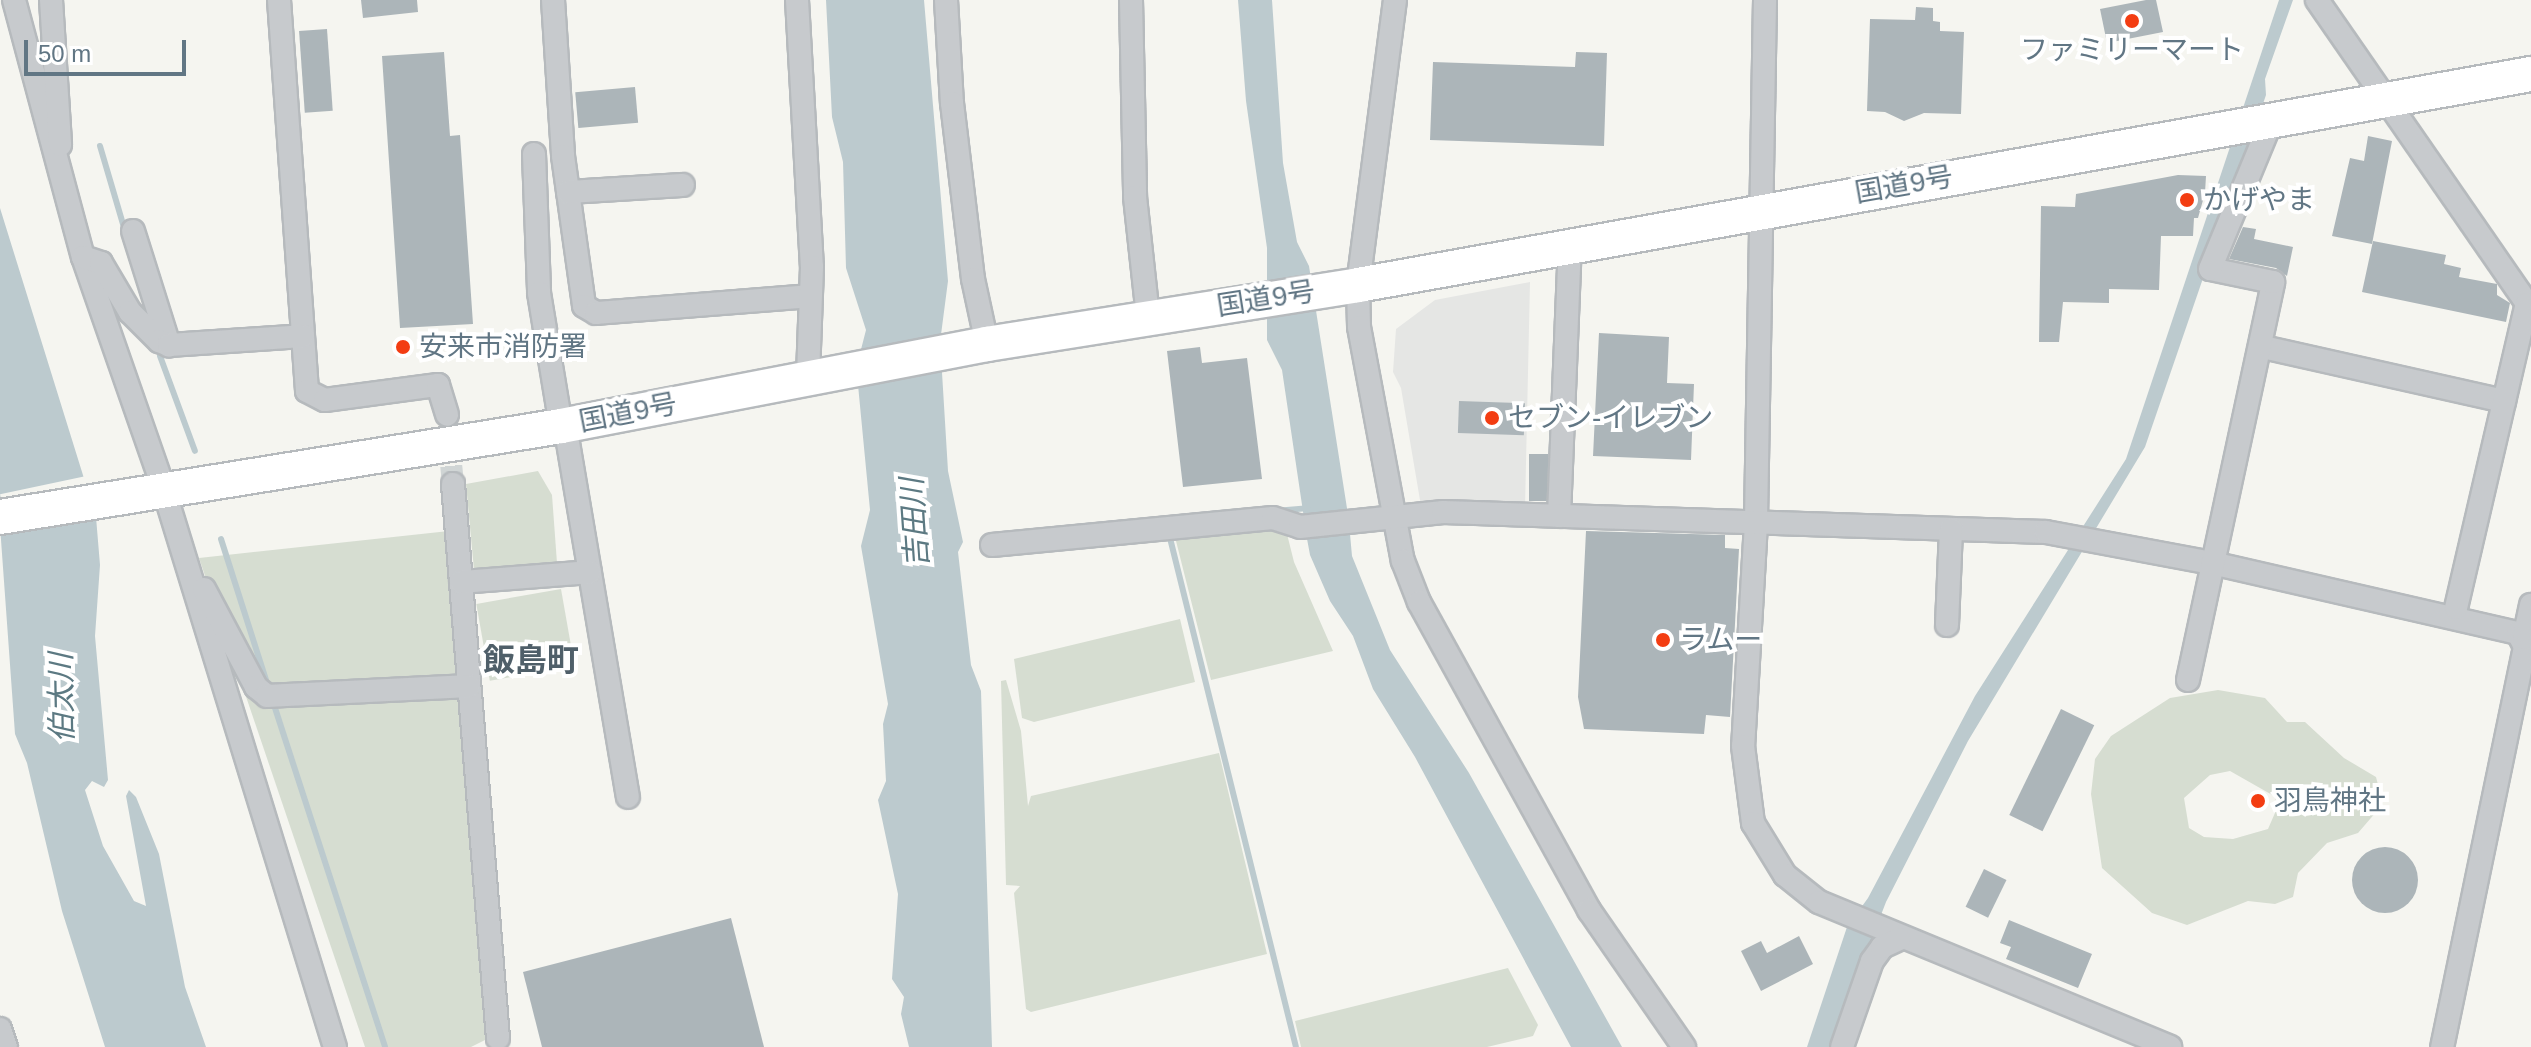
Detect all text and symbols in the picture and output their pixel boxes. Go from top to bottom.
marker: ファミリーマート [2123,12,2141,30]
scale bar [28,24,190,74]
place label: ファミリーマート [2020,33,2244,67]
text: 50 m [38,40,91,67]
street label: 国道9号 [1852,160,1956,210]
place label: かげやま [2203,183,2315,217]
marker: かげやま [2178,191,2196,209]
street label: 国道9号 [1214,275,1318,323]
place label: 安来市消防署 [419,330,587,364]
marker: 安来市消防署 [394,338,412,356]
street label: 国道9号 [576,387,680,439]
place label: セブン-イレブン [1508,401,1713,435]
marker: セブン-イレブン [1483,409,1501,427]
water label: 吉田川 [894,477,936,569]
place label: ラムー [1679,623,1763,657]
marker: ラムー [1654,631,1672,649]
district label: 飯島町 [483,641,579,679]
water label: 伯太川 [43,653,81,743]
place label: 羽鳥神社 [2274,784,2386,818]
marker: 羽鳥神社 [2249,792,2267,810]

